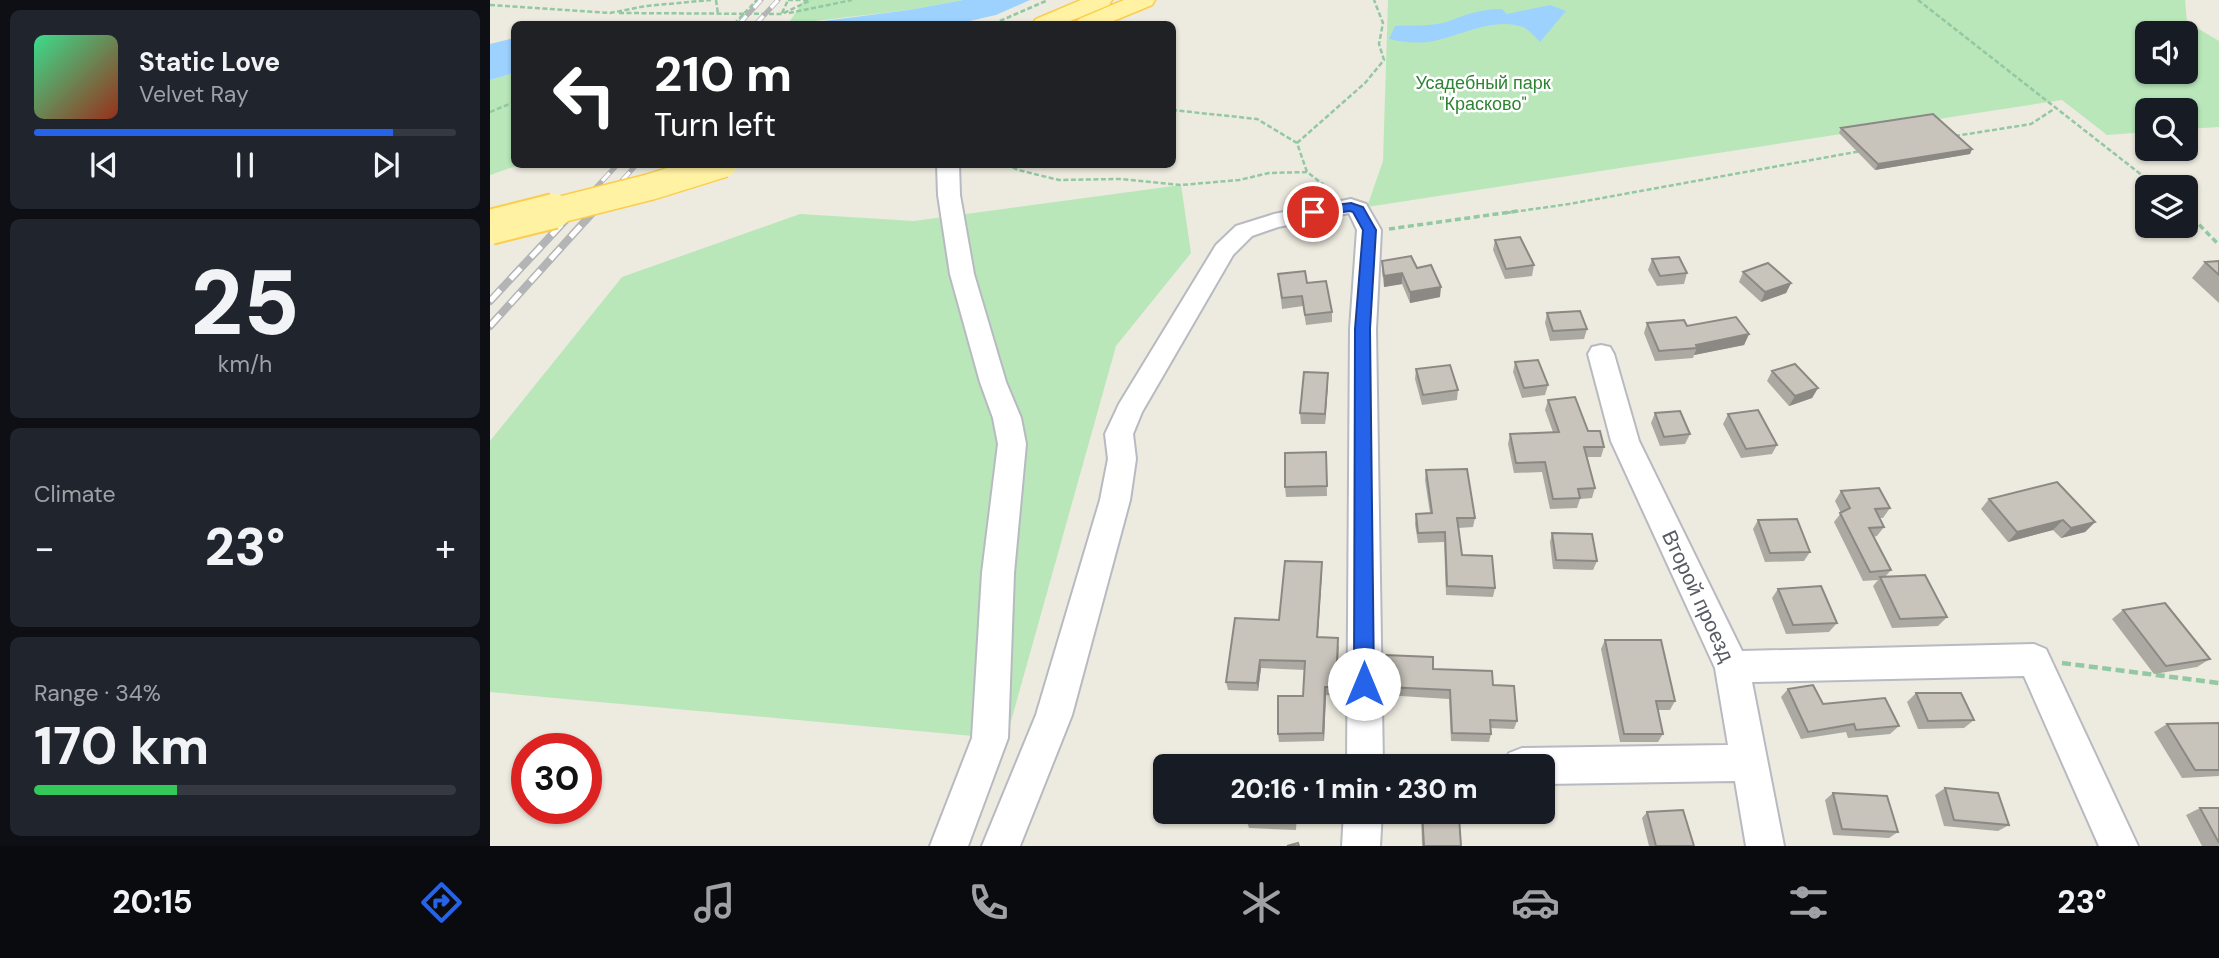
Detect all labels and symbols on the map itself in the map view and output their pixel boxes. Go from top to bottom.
park label: Усадебный парк "Красково" [1415,71,1551,116]
pin [1283,182,1343,242]
street label: Второй проезд [1655,526,1741,666]
position arrow [1327,647,1401,721]
speed limit sign: 30 [511,733,602,824]

